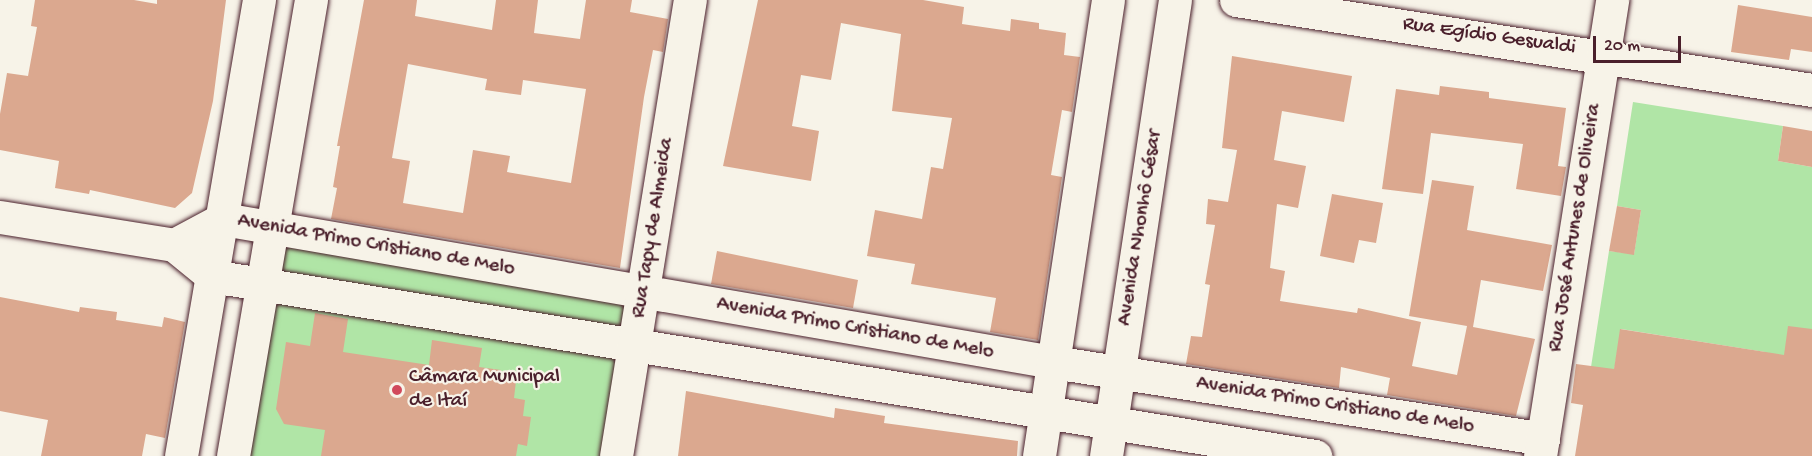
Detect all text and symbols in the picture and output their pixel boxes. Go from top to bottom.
street label: Rua Egídio Gesualdi [1401,12,1577,62]
scale bar [1596,24,1684,62]
text: 20 m [1604,36,1640,57]
street label: Rua José Antunes de Oliveira [1544,102,1608,354]
street label: Avenida Nhonhô César [1113,128,1169,328]
street label: Rua Tapy de Almeida [627,136,681,320]
street label: Avenida Primo Cristiano de Melo [235,209,517,283]
street label: Avenida Primo Cristiano de Melo [714,292,996,366]
place label: Câmara Municipal de Itaí [409,365,560,415]
street label: Avenida Primo Cristiano de Melo [1194,372,1476,440]
marker: Câmara Municipal de Itaí [390,383,404,397]

